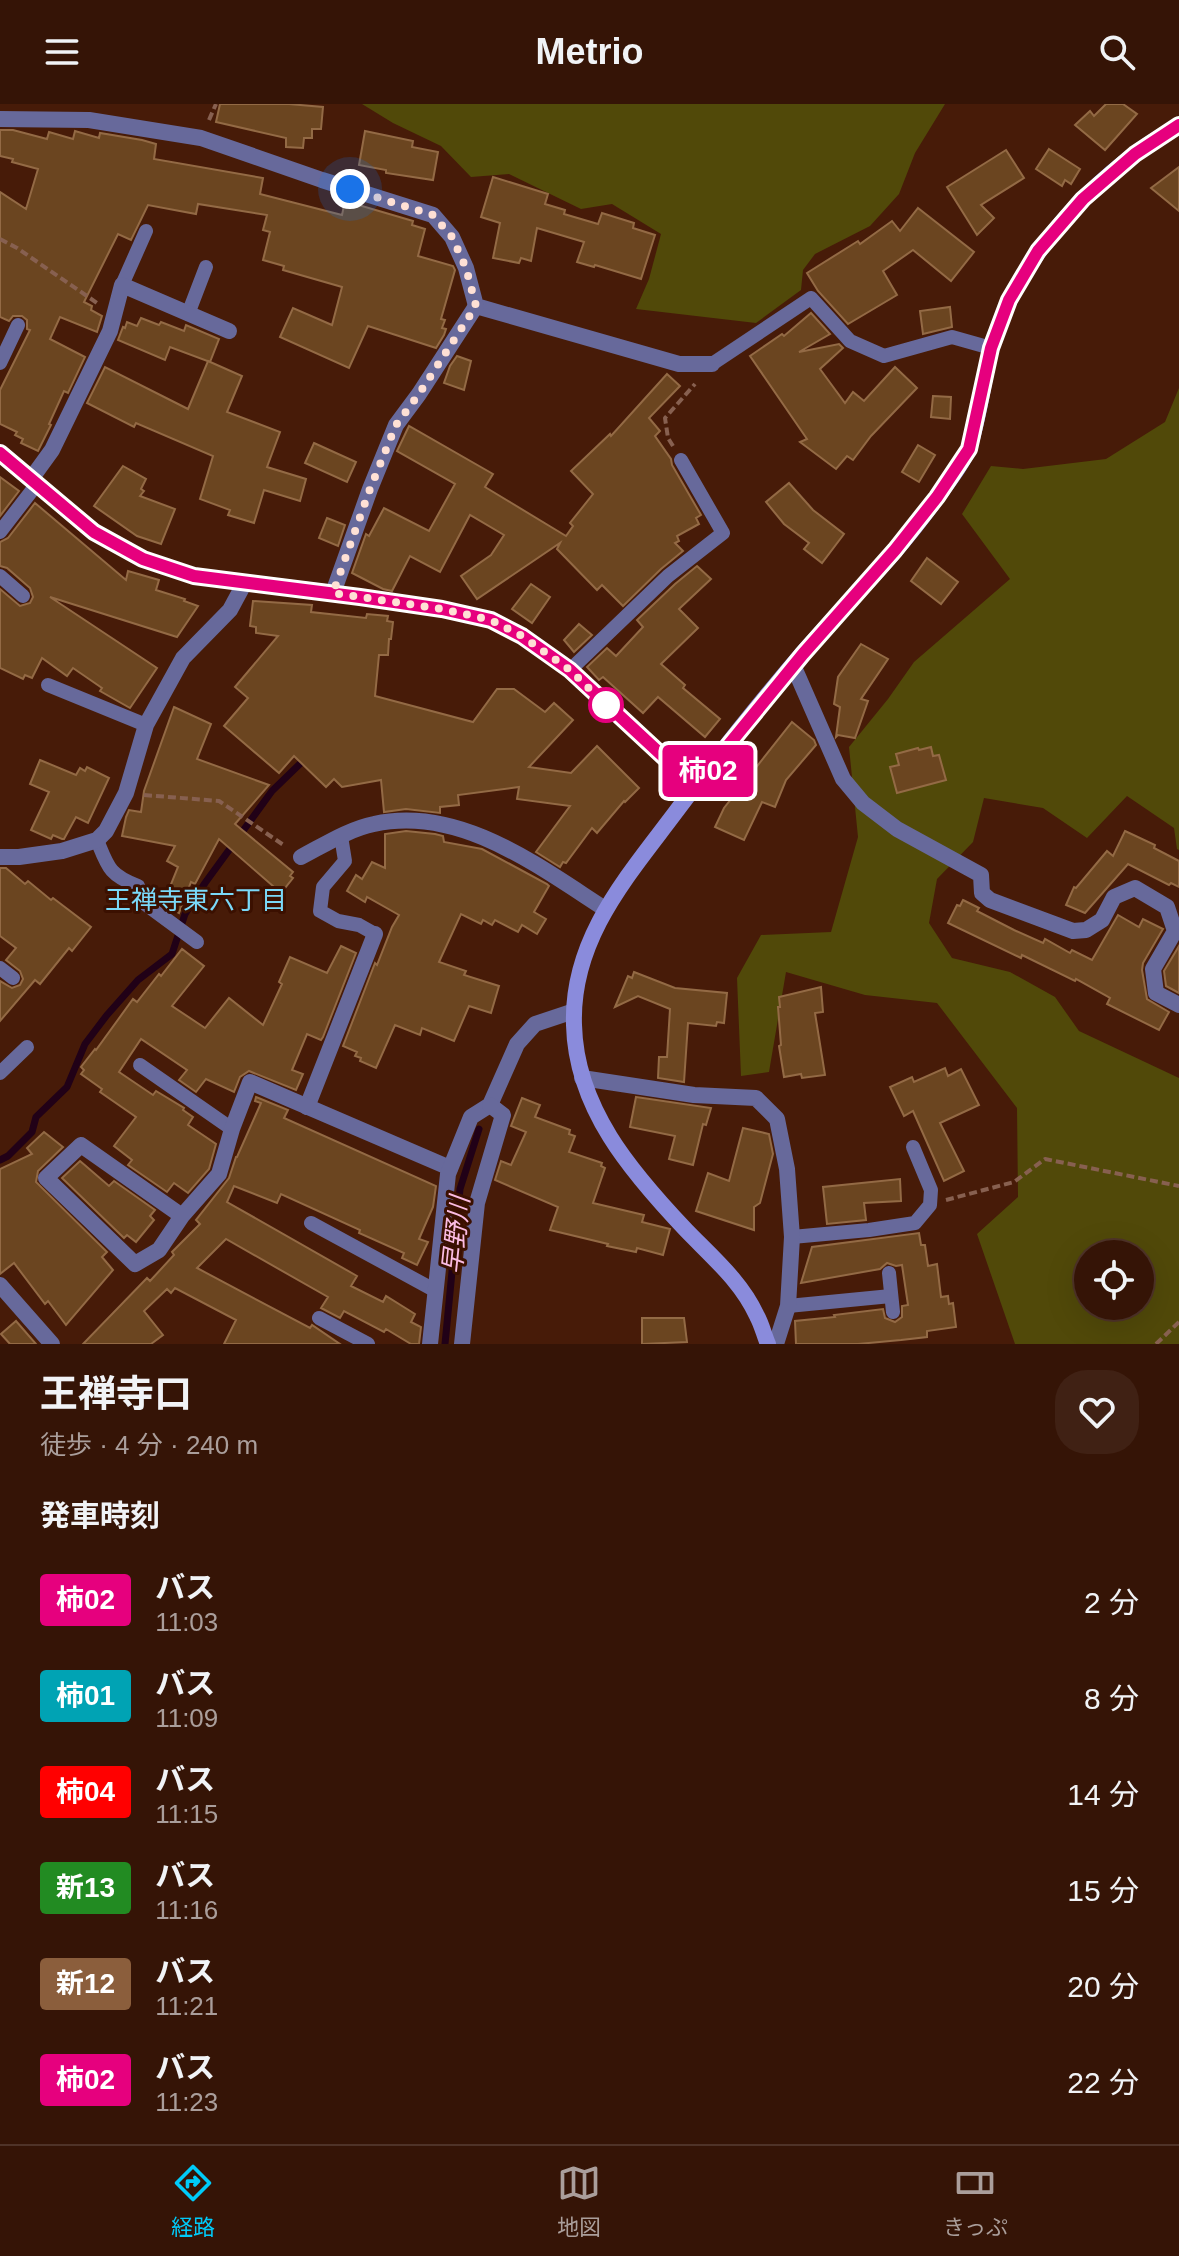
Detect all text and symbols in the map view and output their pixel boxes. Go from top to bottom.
icon: menu [40,30,84,74]
icon: search [1095,30,1139,74]
text: Metrio [536,31,644,72]
your location [330,169,370,209]
unlabelled marker [589,688,623,722]
line badge: 柿02 [662,745,754,797]
text: 柿02 [678,755,738,786]
district label: 王禅寺東六丁目 [105,885,287,915]
water label: 早野川 [437,1192,475,1275]
map controls [1074,1240,1154,1320]
button: locate [1074,1240,1154,1320]
button: heart [1055,1370,1139,1454]
text: 王禅寺口 [40,1373,192,1415]
text: 徒歩 · 4 分 · 240 m [40,1430,258,1460]
text: 発車時刻 [40,1499,160,1532]
text: バス [155,1571,215,1604]
text: 柿02 [56,1584,115,1615]
text: 2 分 [1084,1586,1139,1619]
text: 11:03 [155,1607,218,1637]
text: バス [155,1667,215,1700]
text: 柿01 [56,1680,115,1711]
text: 8 分 [1084,1682,1139,1715]
text: 11:09 [155,1703,218,1733]
text: バス [155,1763,215,1796]
text: 柿04 [56,1776,115,1807]
text: 14 分 [1067,1778,1139,1811]
text: 11:15 [155,1799,218,1829]
text: バス [155,1859,215,1892]
text: 新13 [56,1872,115,1903]
text: 15 分 [1067,1874,1139,1907]
text: 11:16 [155,1895,218,1925]
text: バス [155,1955,215,1988]
text: 新12 [56,1968,115,1999]
text: 20 分 [1067,1970,1139,2003]
text: 11:21 [155,1991,218,2021]
text: バス [155,2051,215,2084]
text: 柿02 [56,2064,115,2095]
text: 22 分 [1067,2066,1139,2099]
text: 11:23 [155,2087,218,2117]
tab: 経路 [171,2161,215,2241]
tab: 地図 [557,2161,601,2241]
tab: きっぷ [943,2161,1008,2241]

